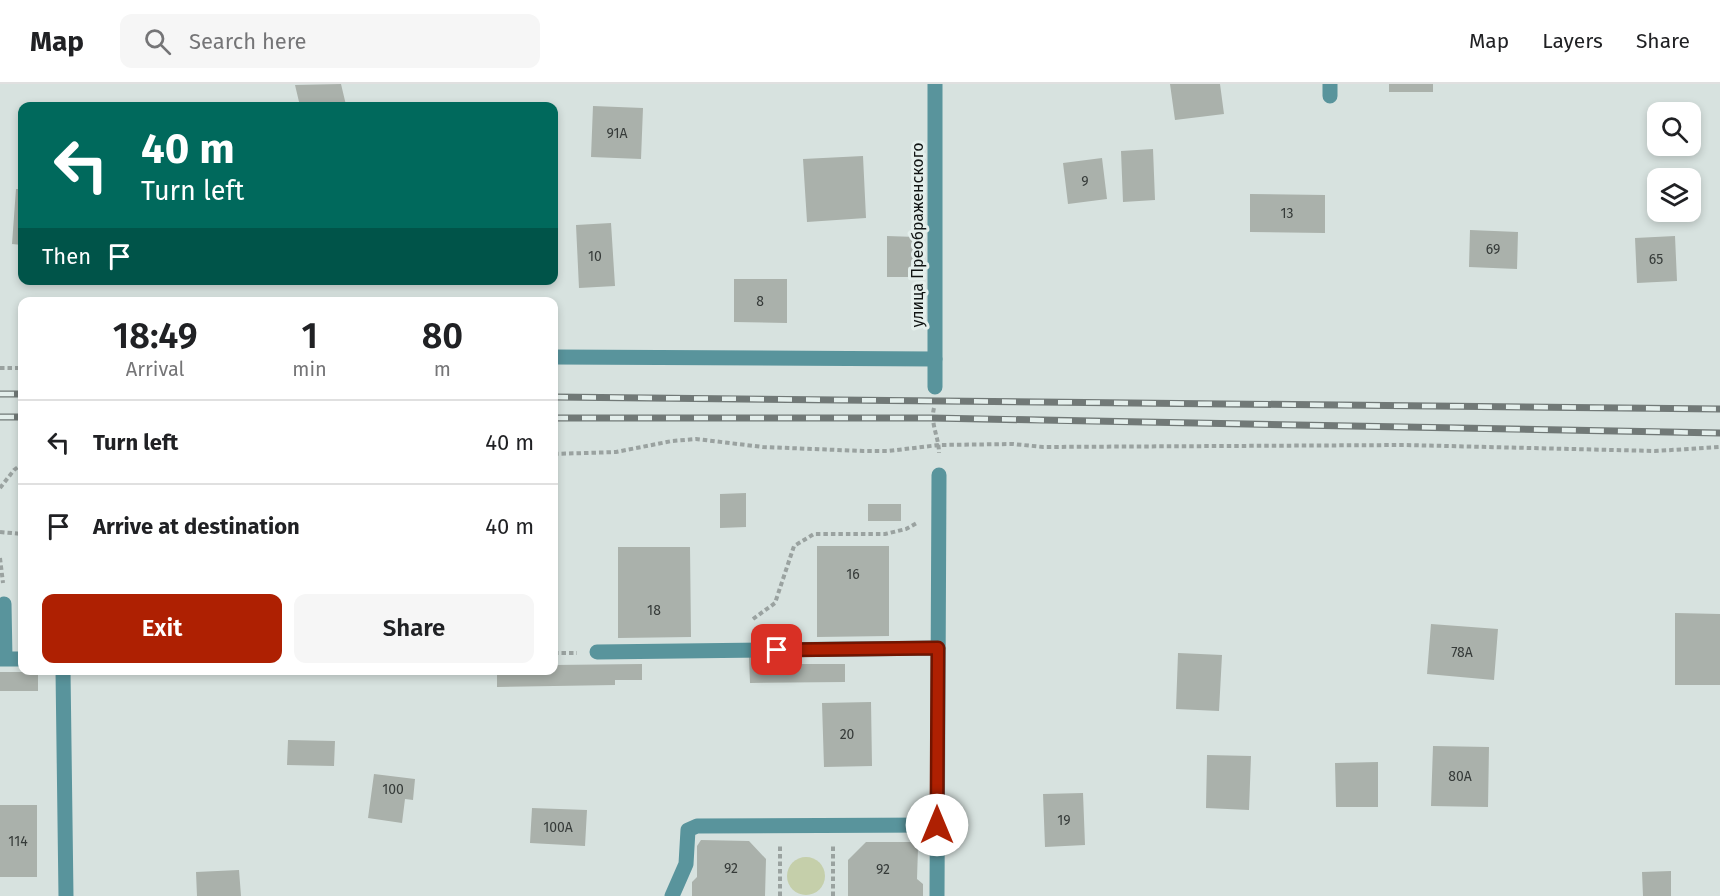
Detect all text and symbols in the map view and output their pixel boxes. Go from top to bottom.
search box [120,14,540,68]
text: Map [30,25,84,58]
icon: search [141,25,174,58]
text: Search here [189,28,307,55]
text: Map [1469,28,1509,54]
text: Layers [1542,28,1603,54]
text: Share [1636,28,1690,54]
map controls [1647,102,1701,222]
button: search [1647,102,1701,156]
text: 40 m [141,124,235,174]
house number: 91А [606,125,628,142]
icon: left [42,126,120,204]
street label: улица Преображенского [908,142,927,328]
button: layers [1647,168,1701,222]
house number: 9 [1081,173,1089,190]
text: Turn left [141,175,244,207]
house number: 13 [1280,205,1294,222]
icon: arrive [103,240,136,273]
house number: 69 [1486,241,1500,258]
text: Then [42,243,91,270]
house number: 10 [588,248,602,265]
house number: 65 [1649,251,1663,268]
house number: 8 [756,293,764,310]
text: 18:49 [113,314,198,358]
text: 1 [301,314,318,358]
text: 80 [422,314,463,358]
text: Arrival [126,357,184,381]
text: min [292,357,327,381]
text: m [434,357,451,381]
icon: left [42,426,75,459]
text: Turn left [93,429,178,456]
text: 40 m [485,429,534,456]
icon: arrive [42,510,75,543]
text: Arrive at destination [93,513,300,540]
text: 40 m [485,513,534,540]
house number: 16 [846,566,860,583]
button: Exit [42,594,282,663]
button: Share [294,594,534,663]
house number: 18 [647,602,661,619]
pin [751,624,802,675]
icon: arrive [760,633,793,666]
house number: 78А [1451,644,1473,661]
house number: 20 [840,726,855,743]
house number: 80А [1448,768,1472,785]
house number: 100 [382,781,404,798]
position arrow [905,793,969,857]
house number: 19 [1057,812,1071,829]
house number: 100А [543,819,573,836]
house number: 114 [8,833,28,850]
house number: 92 [724,860,738,877]
house number: 92 [876,861,890,878]

